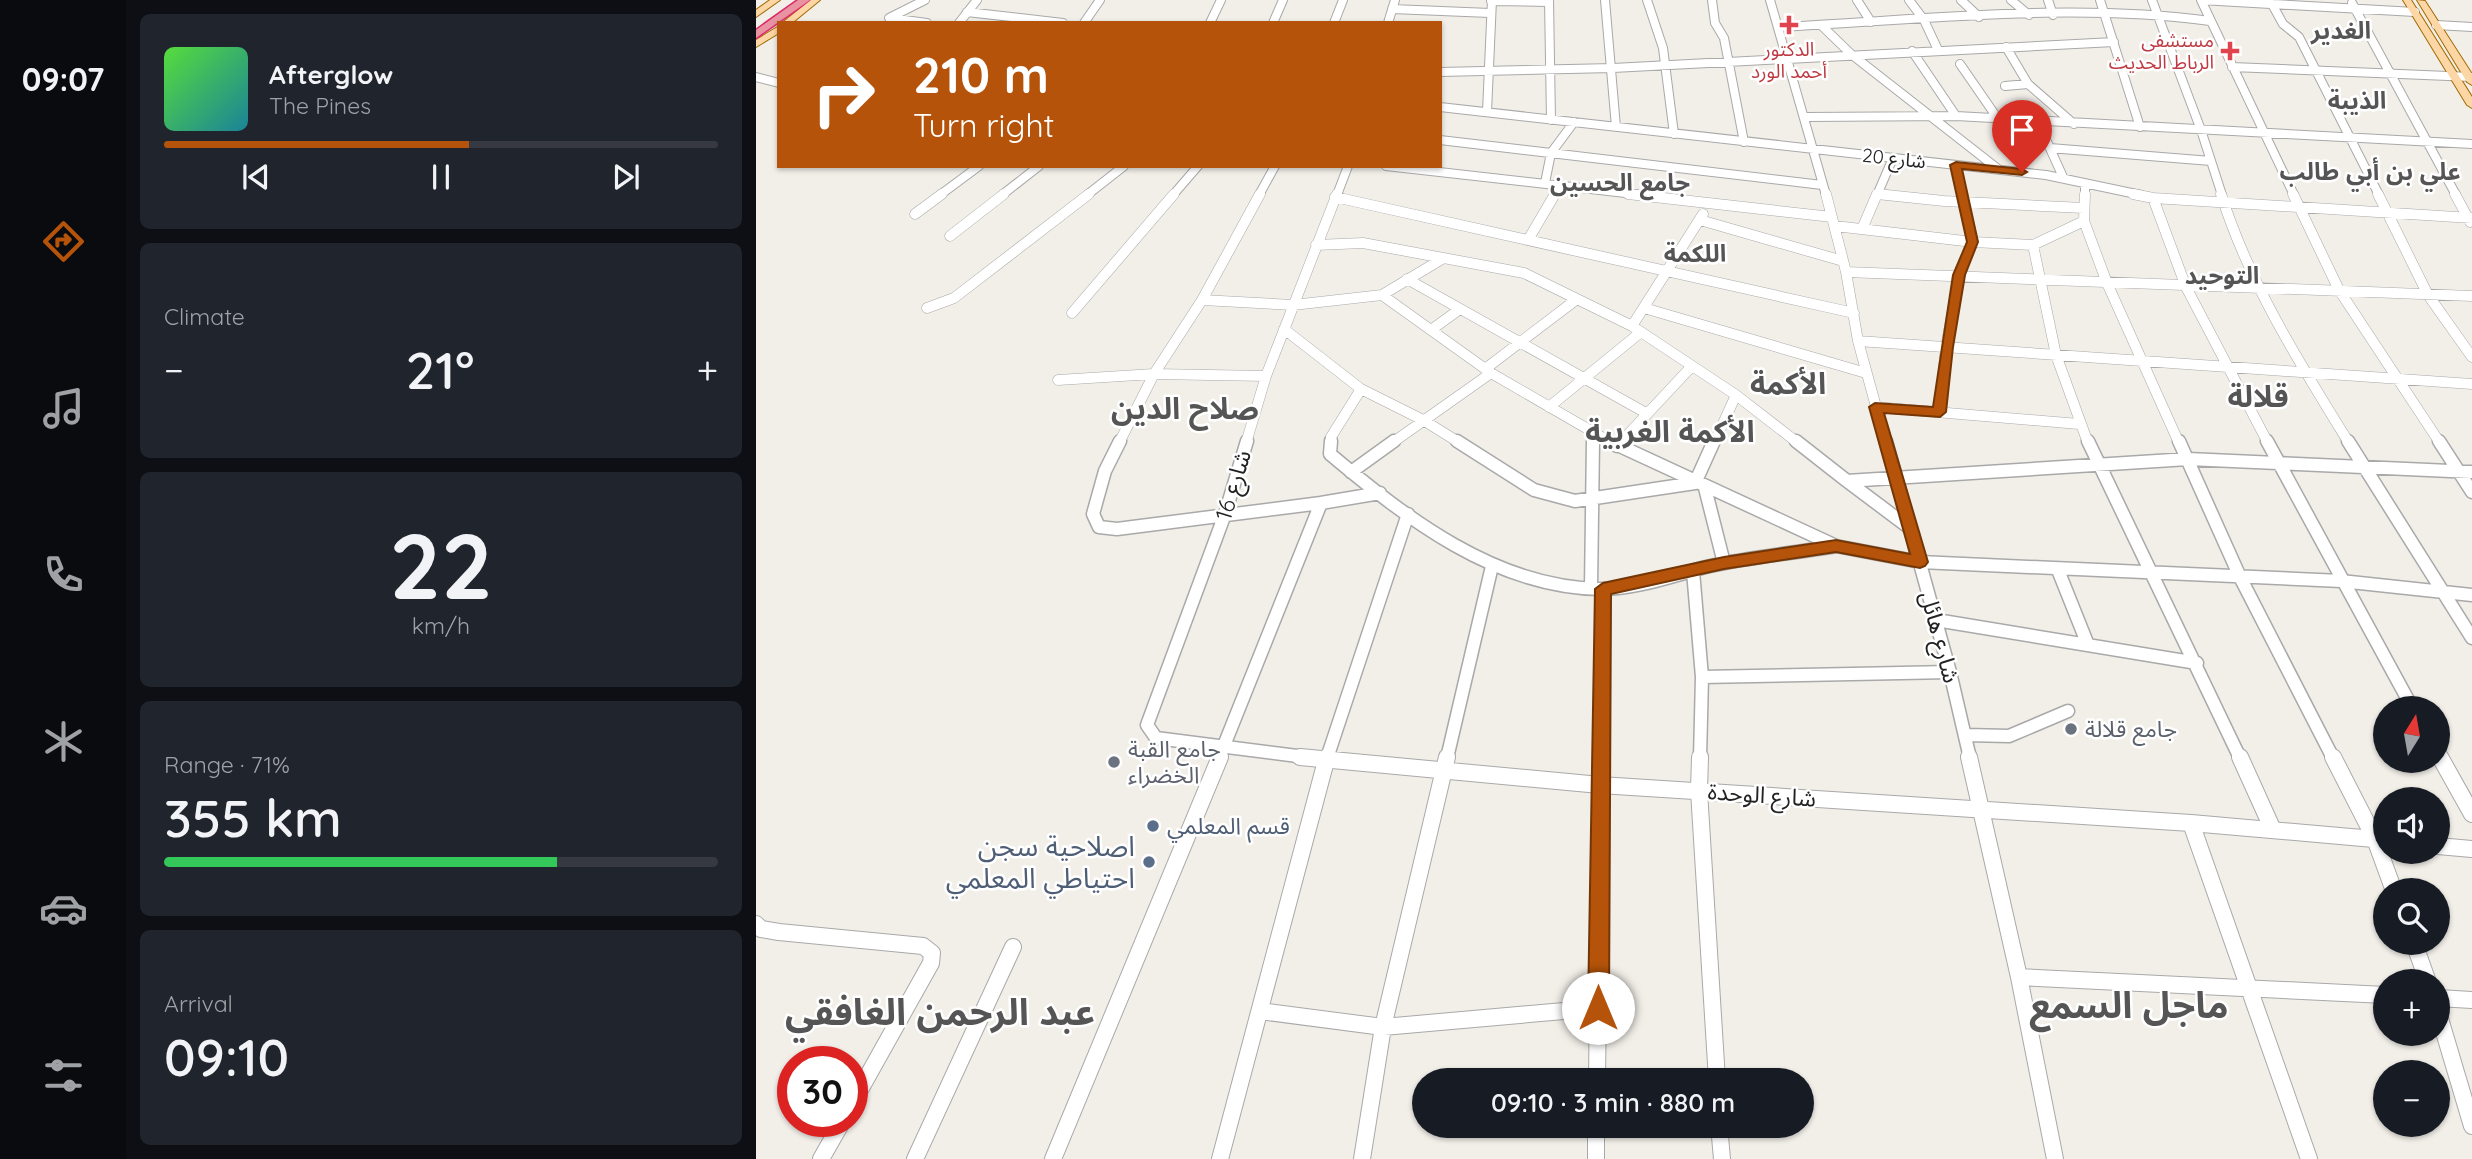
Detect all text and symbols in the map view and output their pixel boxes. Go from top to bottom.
marker: الدكتور أحمد الورد [1779,15,1799,35]
district label: الغدير [2310,15,2371,45]
place label: مستشفى الرباط الحديث [2109,28,2214,74]
place label: الدكتور أحمد الورد [1751,37,1827,83]
marker: مستشفى الرباط الحديث [2220,41,2240,61]
text: 210 m [913,44,1049,105]
icon: right [798,49,889,140]
text: Afterglow [269,58,393,91]
text: 09:07 [22,59,104,99]
district label: الذيبة [2328,85,2386,115]
text: The Pines [269,91,371,120]
pin [1992,100,2052,172]
text: Turn right [913,105,1054,145]
icon: arrive [2003,111,2041,149]
street label: شارع 20 [1861,143,1927,175]
district label: علي بن أبي طالب [2279,156,2461,192]
icon: previous [237,158,275,196]
icon: pause [422,158,460,196]
icon: next [607,158,645,196]
district label: جامع الحسين [1550,167,1690,201]
icon: directions [39,217,88,266]
district label: اللكمة [1664,238,1726,268]
district label: التوحيد [2185,260,2259,290]
text: Climate [164,302,245,331]
text: 21° [406,337,474,402]
text: − [164,346,184,394]
text: + [697,346,718,394]
district label: الأكمة [1750,364,1826,402]
district label: قلالة [2227,377,2289,415]
icon: music [39,384,88,433]
district label: صلاح الدين [1111,389,1259,431]
district label: الأكمة الغربية [1585,412,1755,450]
street label: شارع 16 [1208,446,1260,524]
text: 22 [389,508,493,622]
icon: phone [39,550,88,599]
street label: شارع هائل [1911,588,1967,687]
text: km/h [412,611,470,640]
north arrow [2373,696,2450,774]
map controls [2373,696,2450,1137]
place label: جامع قلالة [2085,714,2177,746]
icon: climate [39,717,88,766]
marker: جامع قلالة [2063,721,2079,737]
place label: جامع القبة الخضراء [1128,734,1221,789]
text: Range · 71% [164,750,290,779]
marker: جامع القبة الخضراء [1106,754,1122,770]
street label: شارع الوحدة [1707,776,1817,816]
text: 355 km [164,785,342,850]
button: sound [2373,787,2450,864]
place label: قسم المعلمي [1167,811,1290,843]
marker: قسم المعلمي [1145,818,1161,834]
place label: اصلاحية سجن احتياطي المعلمي [946,828,1135,899]
marker: اصلاحية سجن احتياطي المعلمي [1141,854,1157,870]
button: search [2373,878,2450,955]
icon: car [39,884,88,933]
button: + [2373,969,2450,1046]
position arrow [1561,971,1635,1045]
district label: ماجل السمع [2029,981,2229,1033]
district label: عبد الرحمن الغافقي [785,988,1095,1043]
text: Arrival [164,989,233,1018]
text: 09:10 [164,1024,289,1089]
speed limit sign: 30 [777,1046,868,1137]
icon: filters [39,1051,88,1100]
button: − [2373,1060,2450,1137]
text: 09:10 · 3 min · 880 m [1491,1086,1735,1119]

